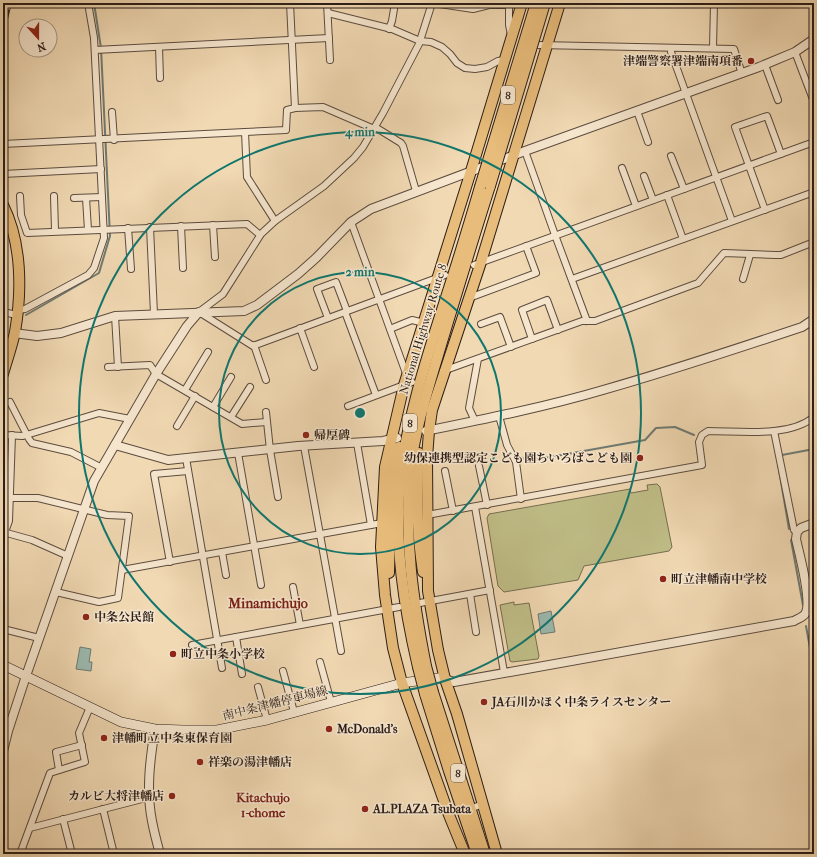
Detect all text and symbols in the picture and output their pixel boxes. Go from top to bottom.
north arrow [18,18,58,58]
text: N [35,39,48,55]
place label: 津端警察署津端南項番 [623,54,743,68]
marker: 津端警察署津端南項番 [746,56,756,66]
road number: 8 [501,86,515,104]
text: 4 min [344,125,376,140]
street label: National Highway Route 8 [396,262,450,396]
text: 2 min [345,265,376,279]
centre of rings [353,406,367,420]
road number: 8 [403,414,417,432]
place label: 帰厚碑 [314,428,350,442]
marker: 帰厚碑 [301,430,311,440]
place label: 幼保連携型認定こども園ちいろばこども園 [404,451,632,465]
marker: 幼保連携型認定こども園ちいろばこども園 [635,453,645,463]
place label: 町立津幡南中学校 [671,572,767,586]
marker: 町立津幡南中学校 [658,574,668,584]
district label: Minamichujo [227,595,308,612]
place label: 中条公民館 [94,610,154,624]
marker: 中条公民館 [81,612,91,622]
place label: 町立中条小学校 [181,647,265,661]
marker: 町立中条小学校 [168,649,178,659]
street label: 南中条津幡停車場線 [221,683,329,723]
place label: JA石川かほく中条ライスセンター [490,695,671,710]
marker: JA石川かほく中条ライスセンター [479,697,489,707]
place label: McDonald's [336,722,398,736]
marker: McDonald's [324,724,334,734]
place label: 津幡町立中条東保育園 [112,731,232,745]
marker: 津幡町立中条東保育園 [99,733,109,743]
place label: 祥楽の湯津幡店 [208,755,292,769]
marker: 祥楽の湯津幡店 [195,757,205,767]
road number: 8 [451,764,465,782]
place label: カルビ大将津幡店 [68,789,164,803]
district label: Kitachujo 1-chome [236,790,290,820]
marker: カルビ大将津幡店 [167,791,177,801]
place label: AL.PLAZA Tsubata [372,802,472,816]
marker: AL.PLAZA Tsubata [360,804,370,814]

